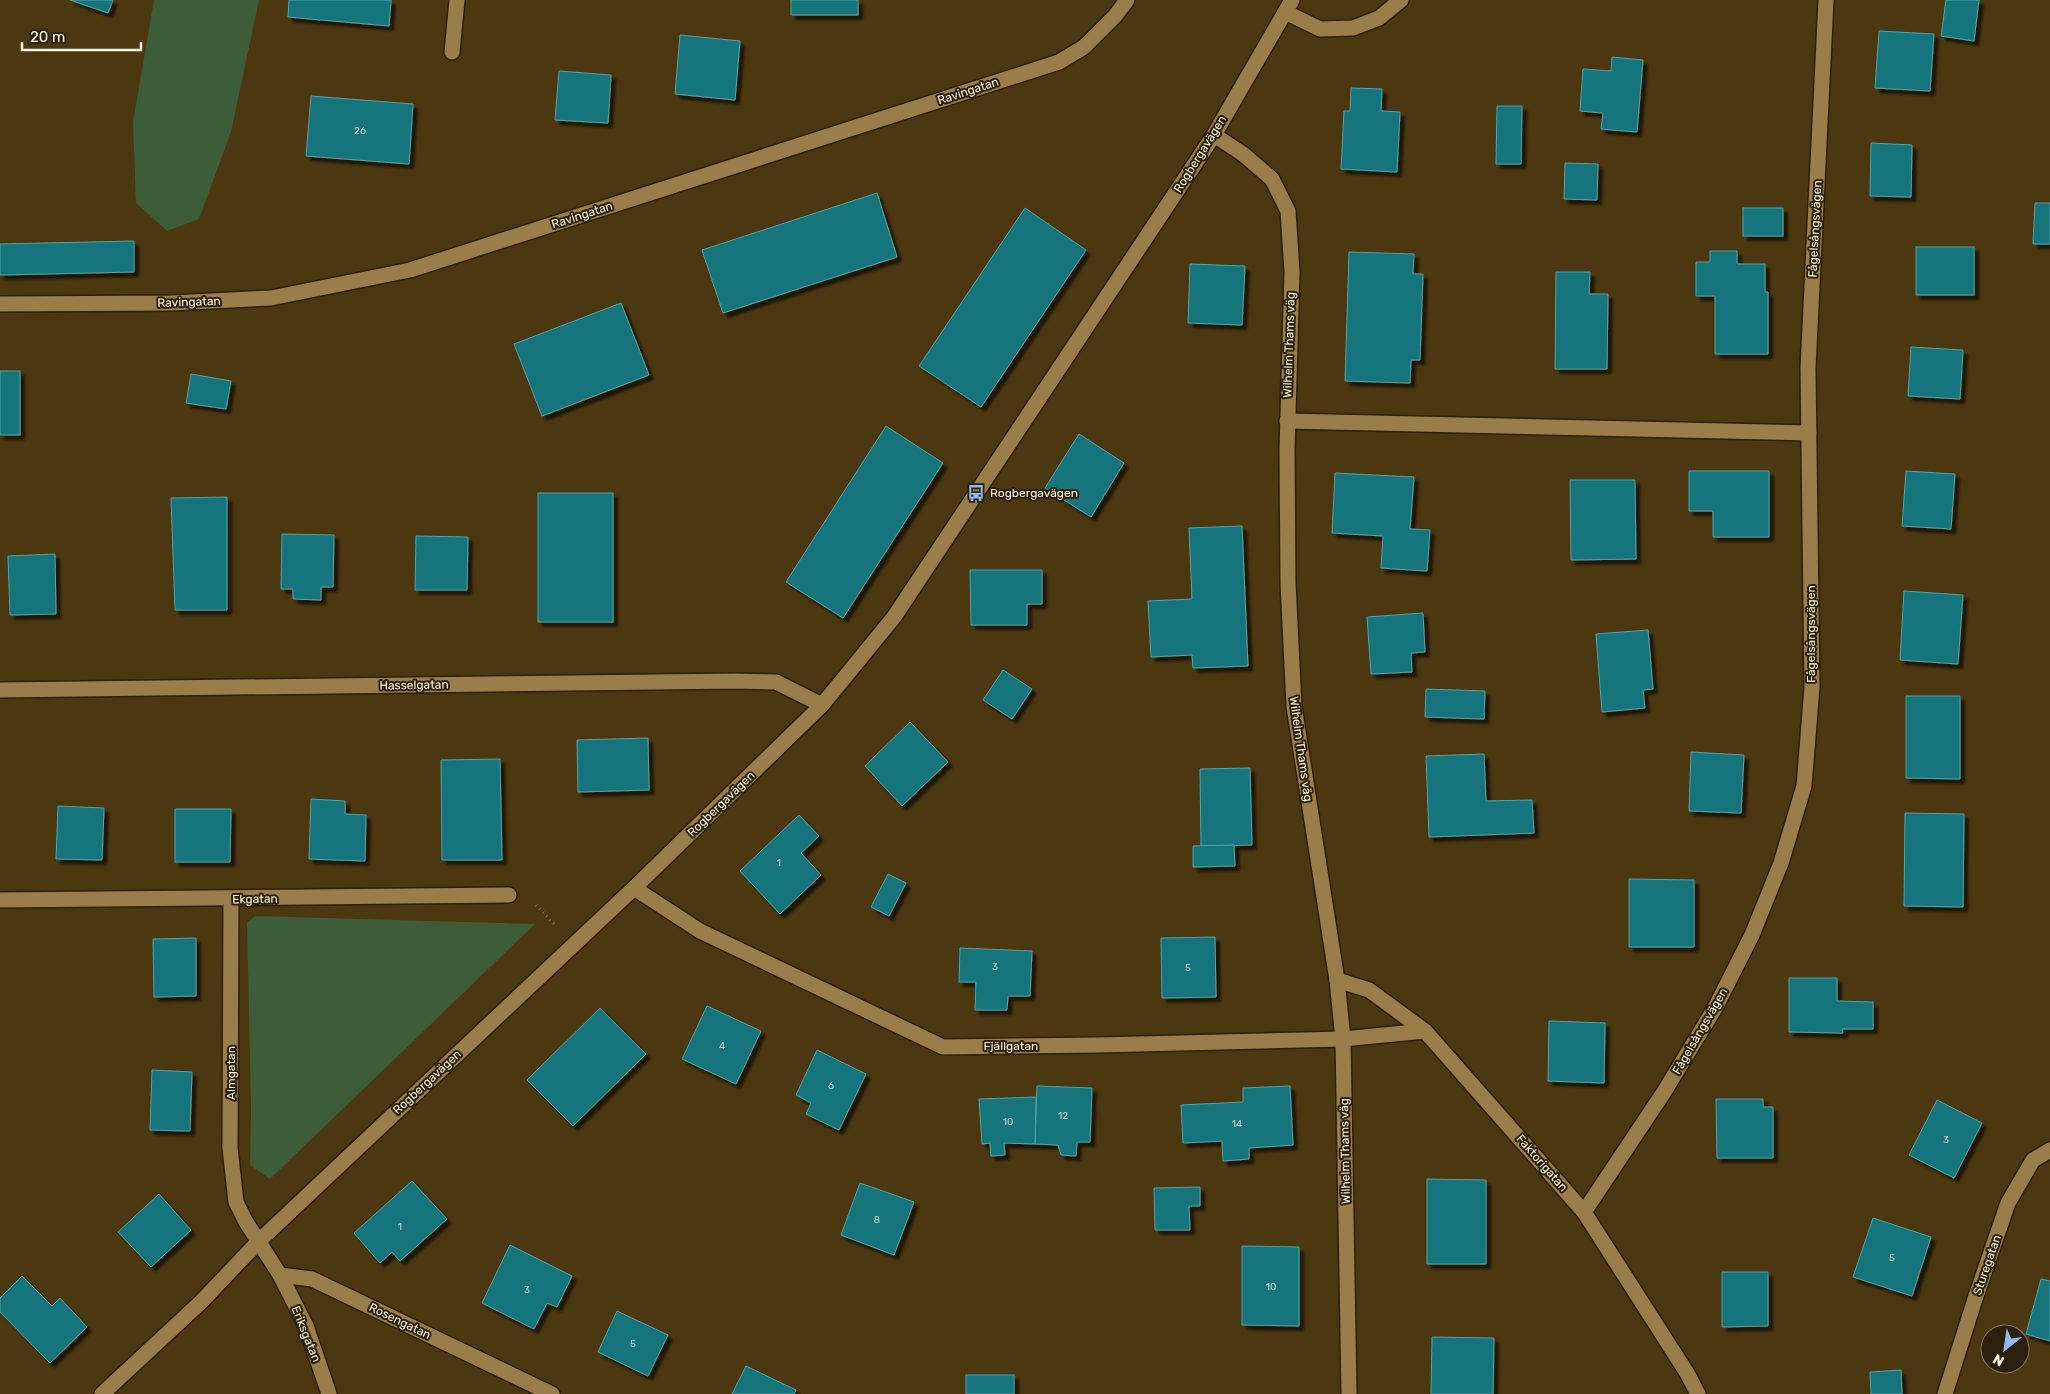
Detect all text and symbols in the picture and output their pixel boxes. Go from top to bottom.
scale bar [22,20,141,52]
text: 20 m [30,28,65,46]
street label: Ravingatan [936,75,1000,107]
street label: Rogbergavägen [1171,113,1229,195]
house number: 26 [354,125,366,137]
street label: Fågelsångsvägen [1805,180,1825,278]
street label: Ravingatan [550,199,614,231]
street label: Wilhelm Thams väg [1280,292,1298,398]
street label: Ravingatan [157,294,221,310]
bus stop icon: Rogbergavägen [966,483,986,503]
place label: Rogbergavägen [990,486,1078,500]
street label: Fågelsångsvägen [1804,585,1818,683]
street label: Hasselgatan [379,677,449,693]
street label: Wilhelm Thams väg [1287,696,1315,802]
street label: Rogbergavägen [684,768,758,840]
house number: 1 [777,857,781,869]
street label: Ekgatan [232,892,278,906]
house number: 3 [992,961,998,973]
house number: 5 [1185,962,1191,974]
street label: Fågelsångsvägen [1670,985,1730,1077]
street label: Fjällgatan [984,1039,1038,1053]
house number: 4 [719,1040,725,1052]
street label: Almgatan [224,1046,238,1100]
street label: Rogbergavägen [390,1047,464,1117]
house number: 6 [828,1080,834,1092]
street label: Wilhelm Thams väg [1337,1098,1353,1204]
house number: 12 [1058,1110,1068,1122]
house number: 10 [1003,1116,1013,1128]
house number: 14 [1232,1118,1242,1130]
street label: Faktorigatan [1513,1132,1571,1194]
house number: 3 [1943,1134,1949,1146]
house number: 8 [874,1214,880,1226]
house number: 1 [398,1221,402,1233]
street label: Sturegatan [1970,1233,2004,1297]
house number: 5 [1889,1252,1895,1264]
house number: 10 [1266,1281,1276,1293]
house number: 3 [524,1284,530,1296]
street label: Rosengatan [367,1300,433,1342]
street label: Eriksgatan [288,1304,324,1364]
north arrow [1980,1324,2030,1374]
house number: 5 [630,1338,636,1350]
text: N [1990,1350,2007,1370]

